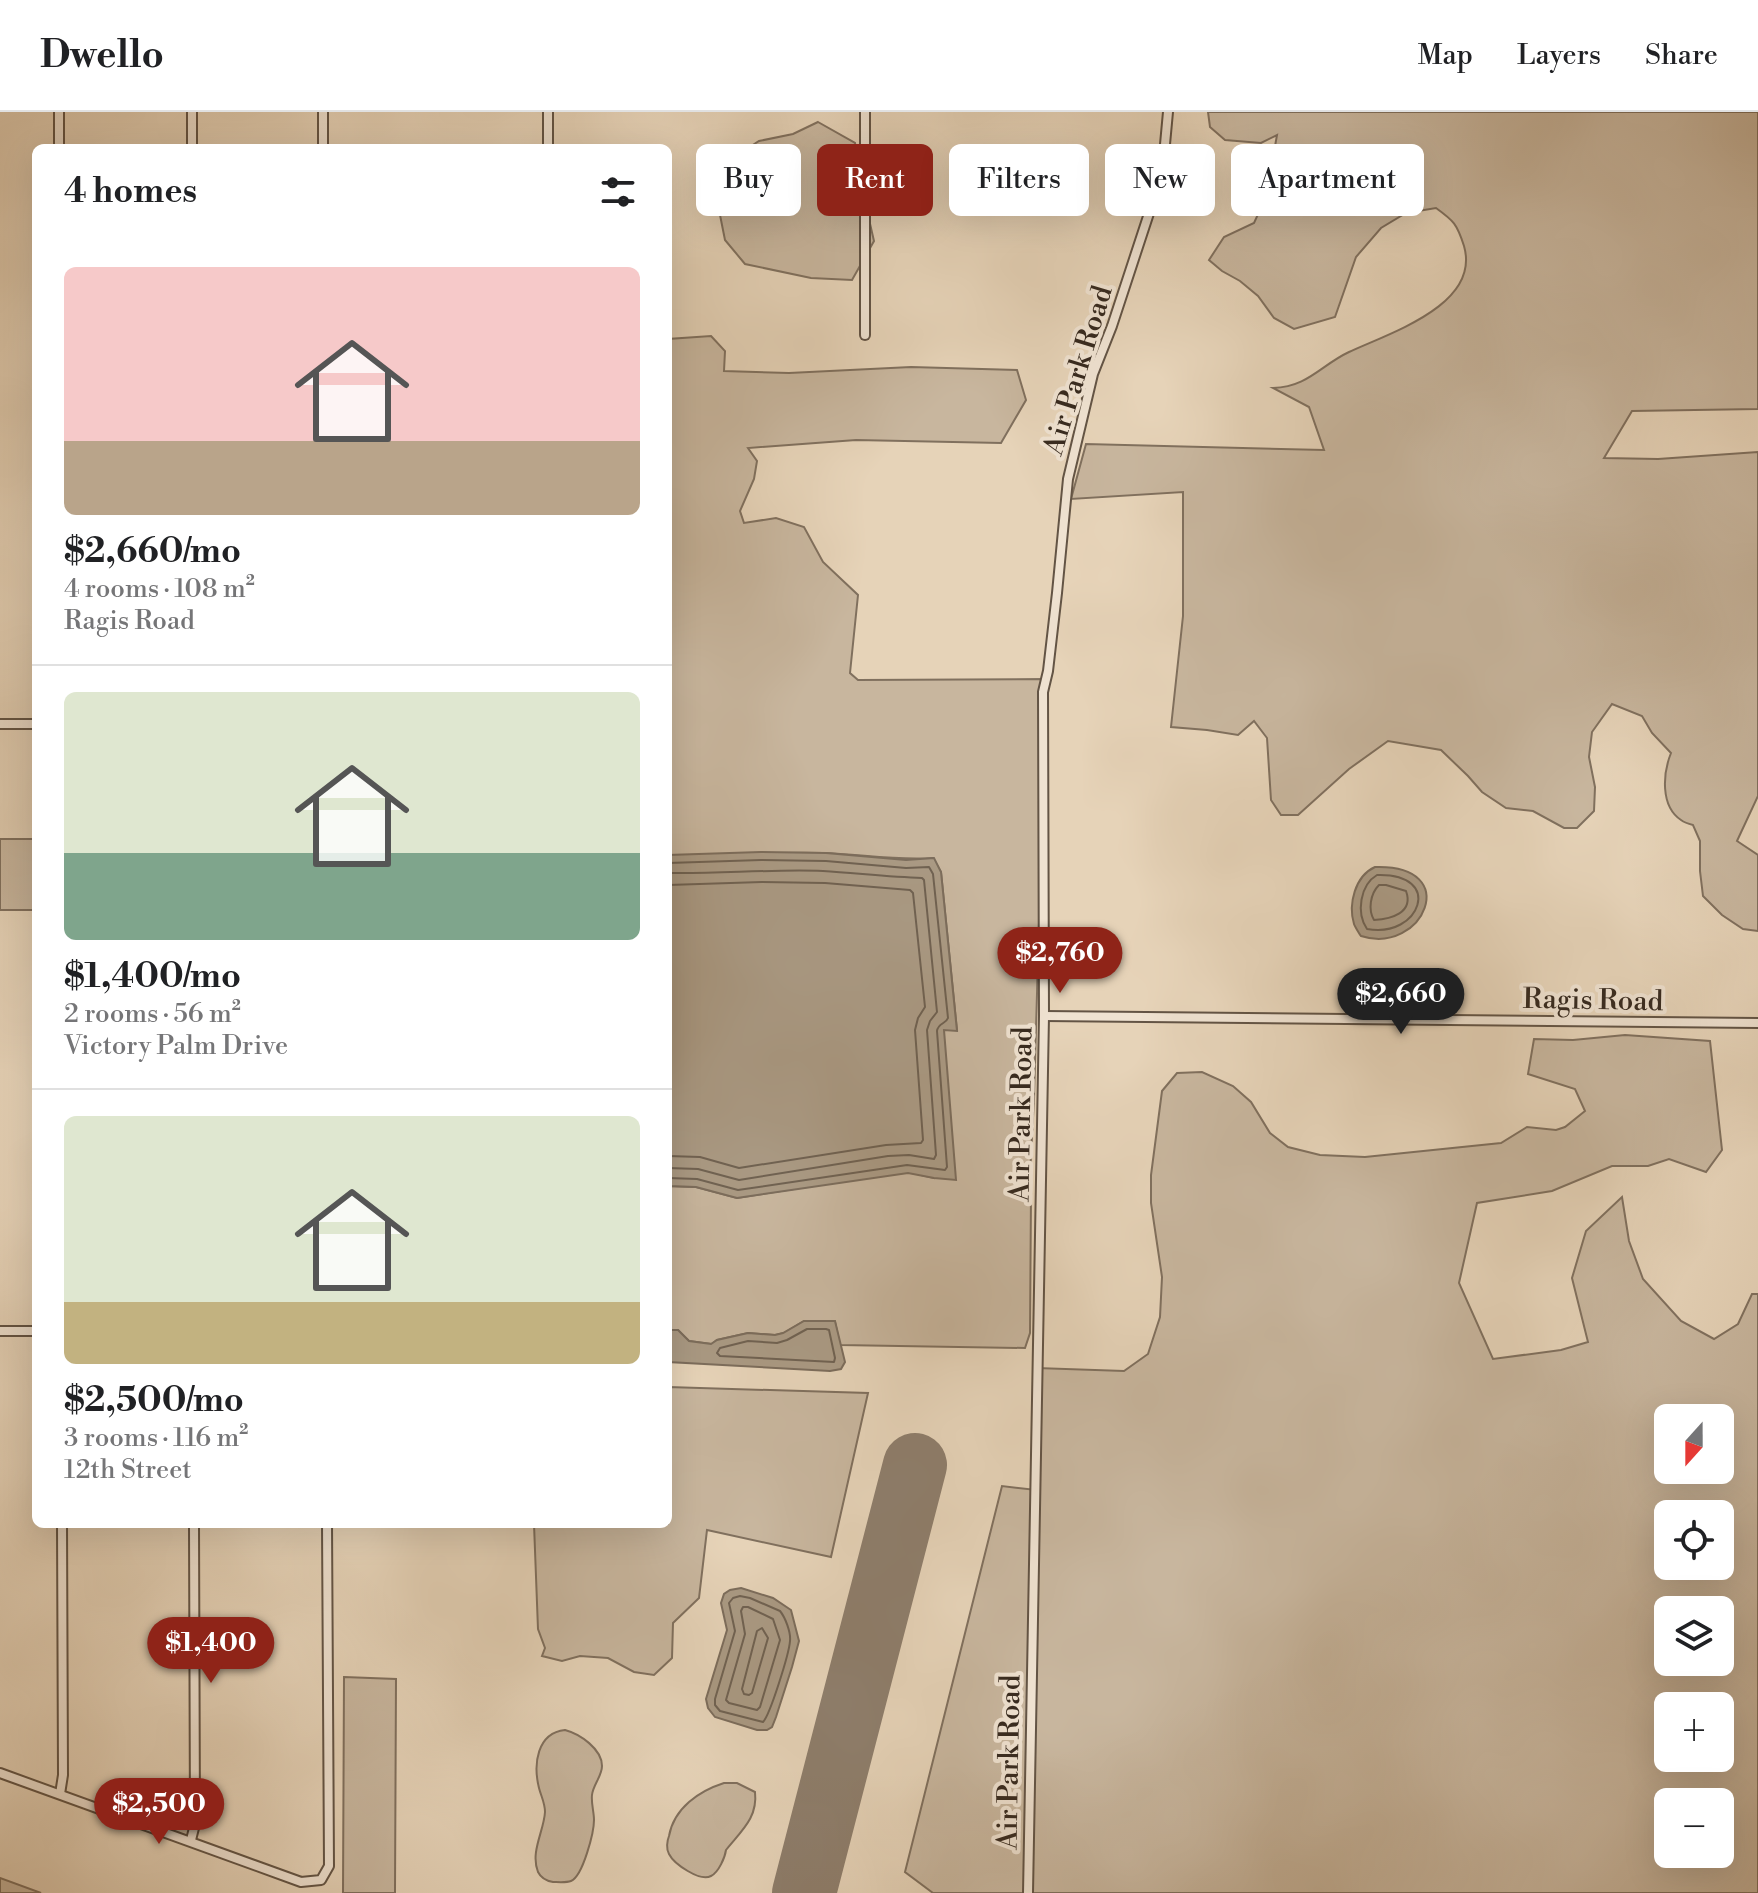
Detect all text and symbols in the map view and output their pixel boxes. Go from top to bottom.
text: Dwello [40,32,164,79]
text: Map [1418,38,1473,73]
text: Layers [1517,38,1601,73]
text: Share [1645,38,1718,73]
chip: Buy [696,144,801,216]
chip: Rent [817,144,933,216]
chip: Filters [949,144,1089,216]
chip: New [1105,144,1215,216]
chip: Apartment [1231,144,1424,216]
icon: filters [596,170,640,214]
text: 4 homes [64,171,197,213]
street label: Air Park Road [1036,281,1121,460]
icon: home [280,319,424,463]
text: $2,660/mo [64,531,241,573]
text: 4 rooms · 108 m² [64,573,255,605]
text: Ragis Road [64,605,195,637]
icon: home [280,744,424,888]
pin: $2,760 [995,927,1125,995]
text: $2,760 [1015,937,1105,969]
text: $1,400/mo [64,956,241,998]
pin: $2,660 [1336,968,1466,1036]
text: $2,660 [1355,978,1447,1010]
street label: Ragis Road [1522,982,1664,1019]
text: 2 rooms · 56 m² [64,998,241,1030]
street label: Air Park Road [1002,1026,1041,1203]
text: Victory Palm Drive [64,1030,288,1062]
icon: home [280,1168,424,1312]
text: $2,500/mo [64,1380,244,1422]
north arrow [1654,1404,1734,1484]
map controls [1654,1404,1734,1868]
text: 3 rooms · 116 m² [64,1422,248,1454]
text: 12th Street [64,1454,192,1486]
button: locate [1654,1500,1734,1580]
button: layers [1654,1596,1734,1676]
pin: $1,400 [146,1617,276,1685]
text: $1,400 [165,1627,257,1659]
street label: Air Park Road [990,1674,1029,1851]
button: + [1654,1692,1734,1772]
pin: $2,500 [94,1778,224,1846]
text: $2,500 [112,1788,206,1820]
button: − [1654,1788,1734,1868]

